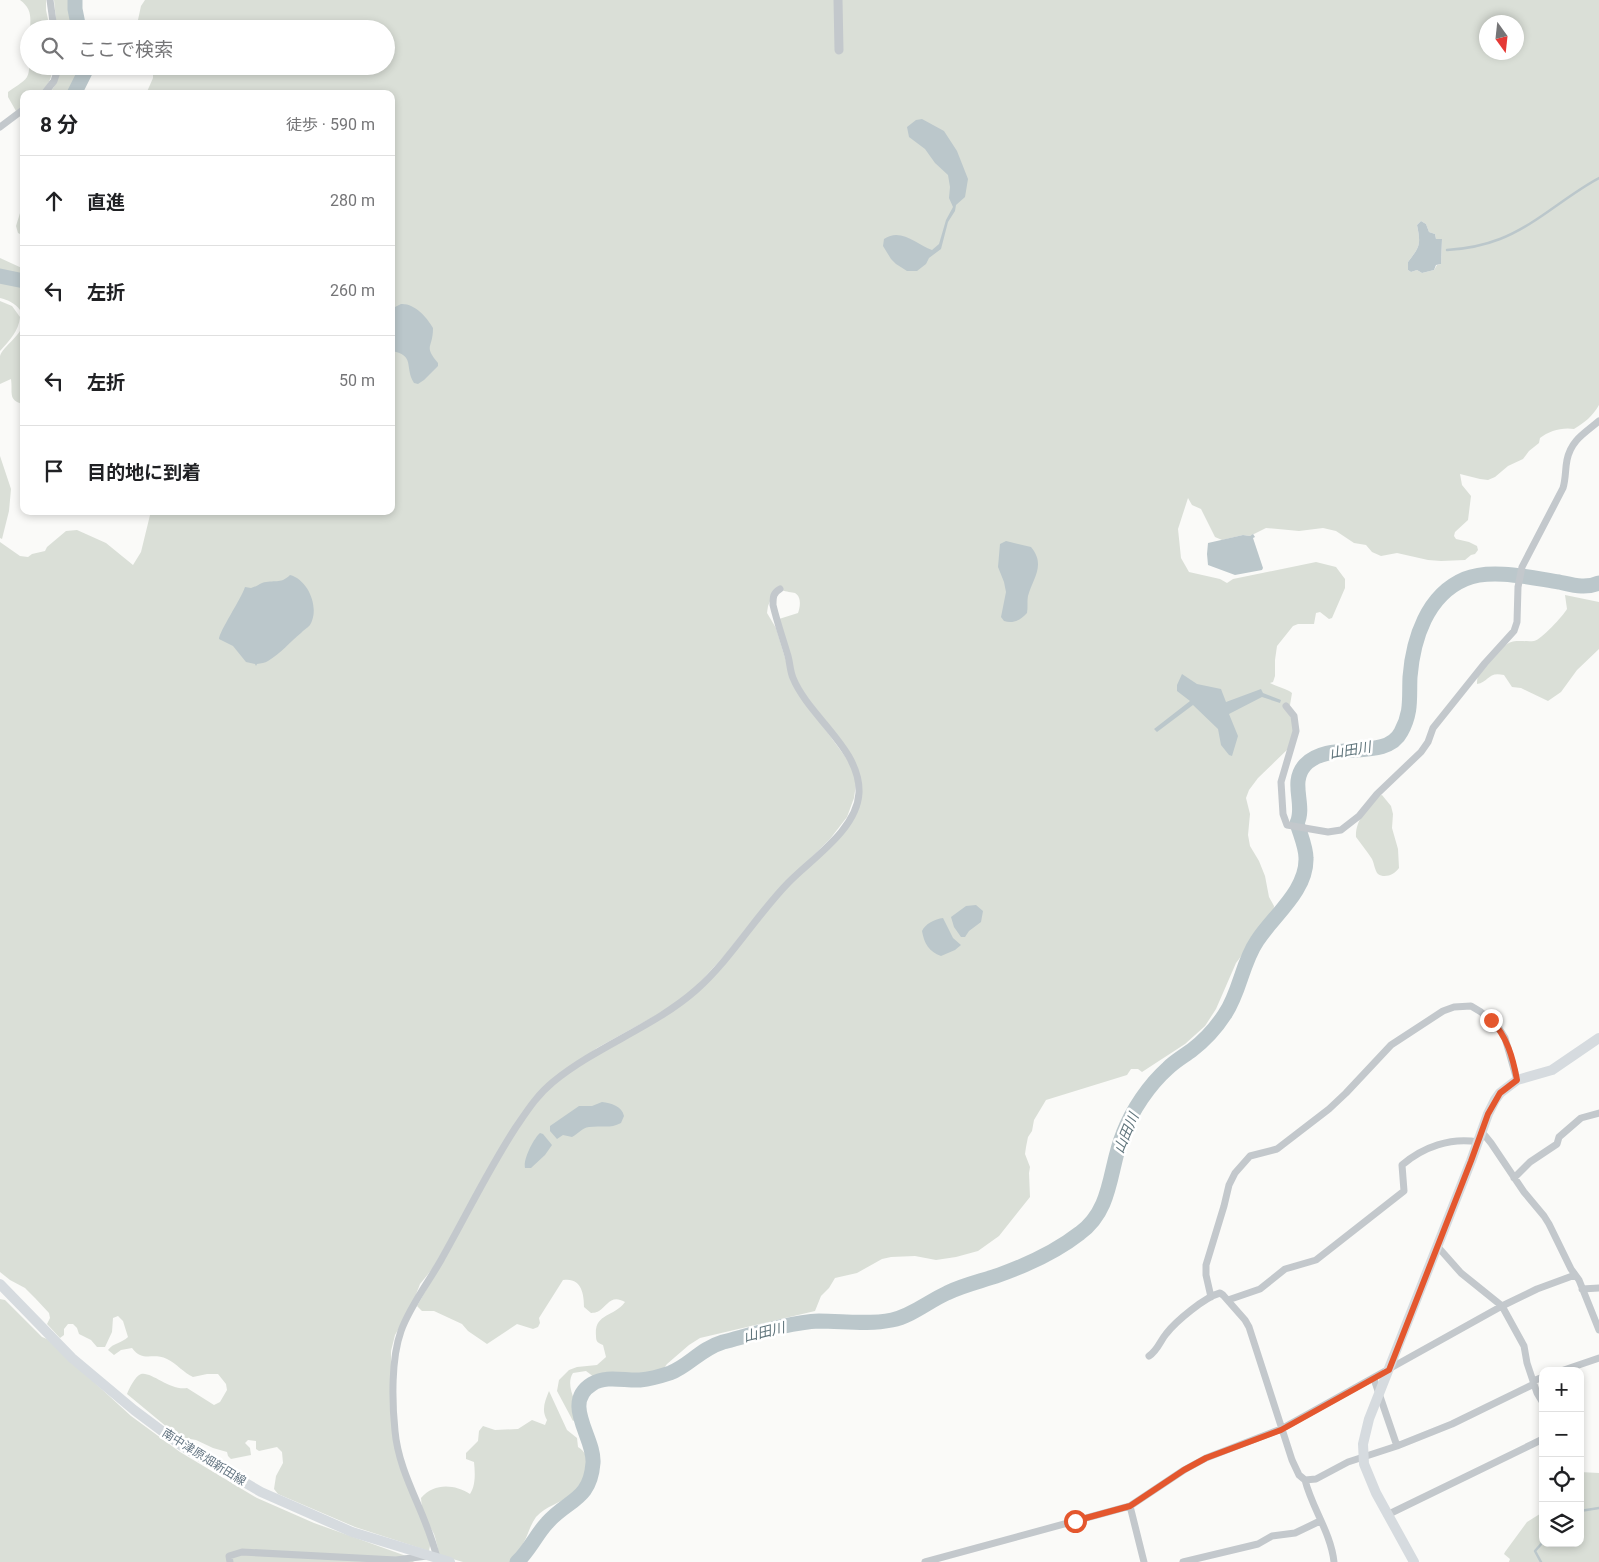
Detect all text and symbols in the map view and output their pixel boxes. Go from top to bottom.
north arrow [1479,15,1524,60]
search box [20,20,395,75]
icon: search [38,34,66,62]
text: ここで検索 [78,38,173,61]
text: 8 分 [40,113,78,137]
text: 徒歩 · 590 m [286,115,375,134]
icon: ahead [40,187,68,215]
text: 直進 [87,191,125,214]
text: 280 m [330,191,375,210]
icon: left [40,277,68,305]
text: 左折 [87,281,125,304]
text: 260 m [330,281,375,300]
icon: left [40,367,68,395]
text: 左折 [87,371,125,394]
text: 50 m [339,371,375,390]
icon: arrive [40,457,68,485]
text: 目的地に到着 [87,461,201,484]
water label: 山田川 [1328,738,1374,762]
route end [1480,1009,1503,1032]
water label: 山田川 [1110,1109,1142,1155]
water label: 山田川 [742,1319,788,1345]
map controls [1539,1367,1584,1547]
button: + [1539,1367,1584,1412]
button: − [1539,1412,1584,1457]
street label: 南中津原畑新田線 [160,1426,248,1488]
button: locate [1539,1457,1584,1502]
button: layers [1539,1502,1584,1547]
route start [1064,1510,1087,1533]

